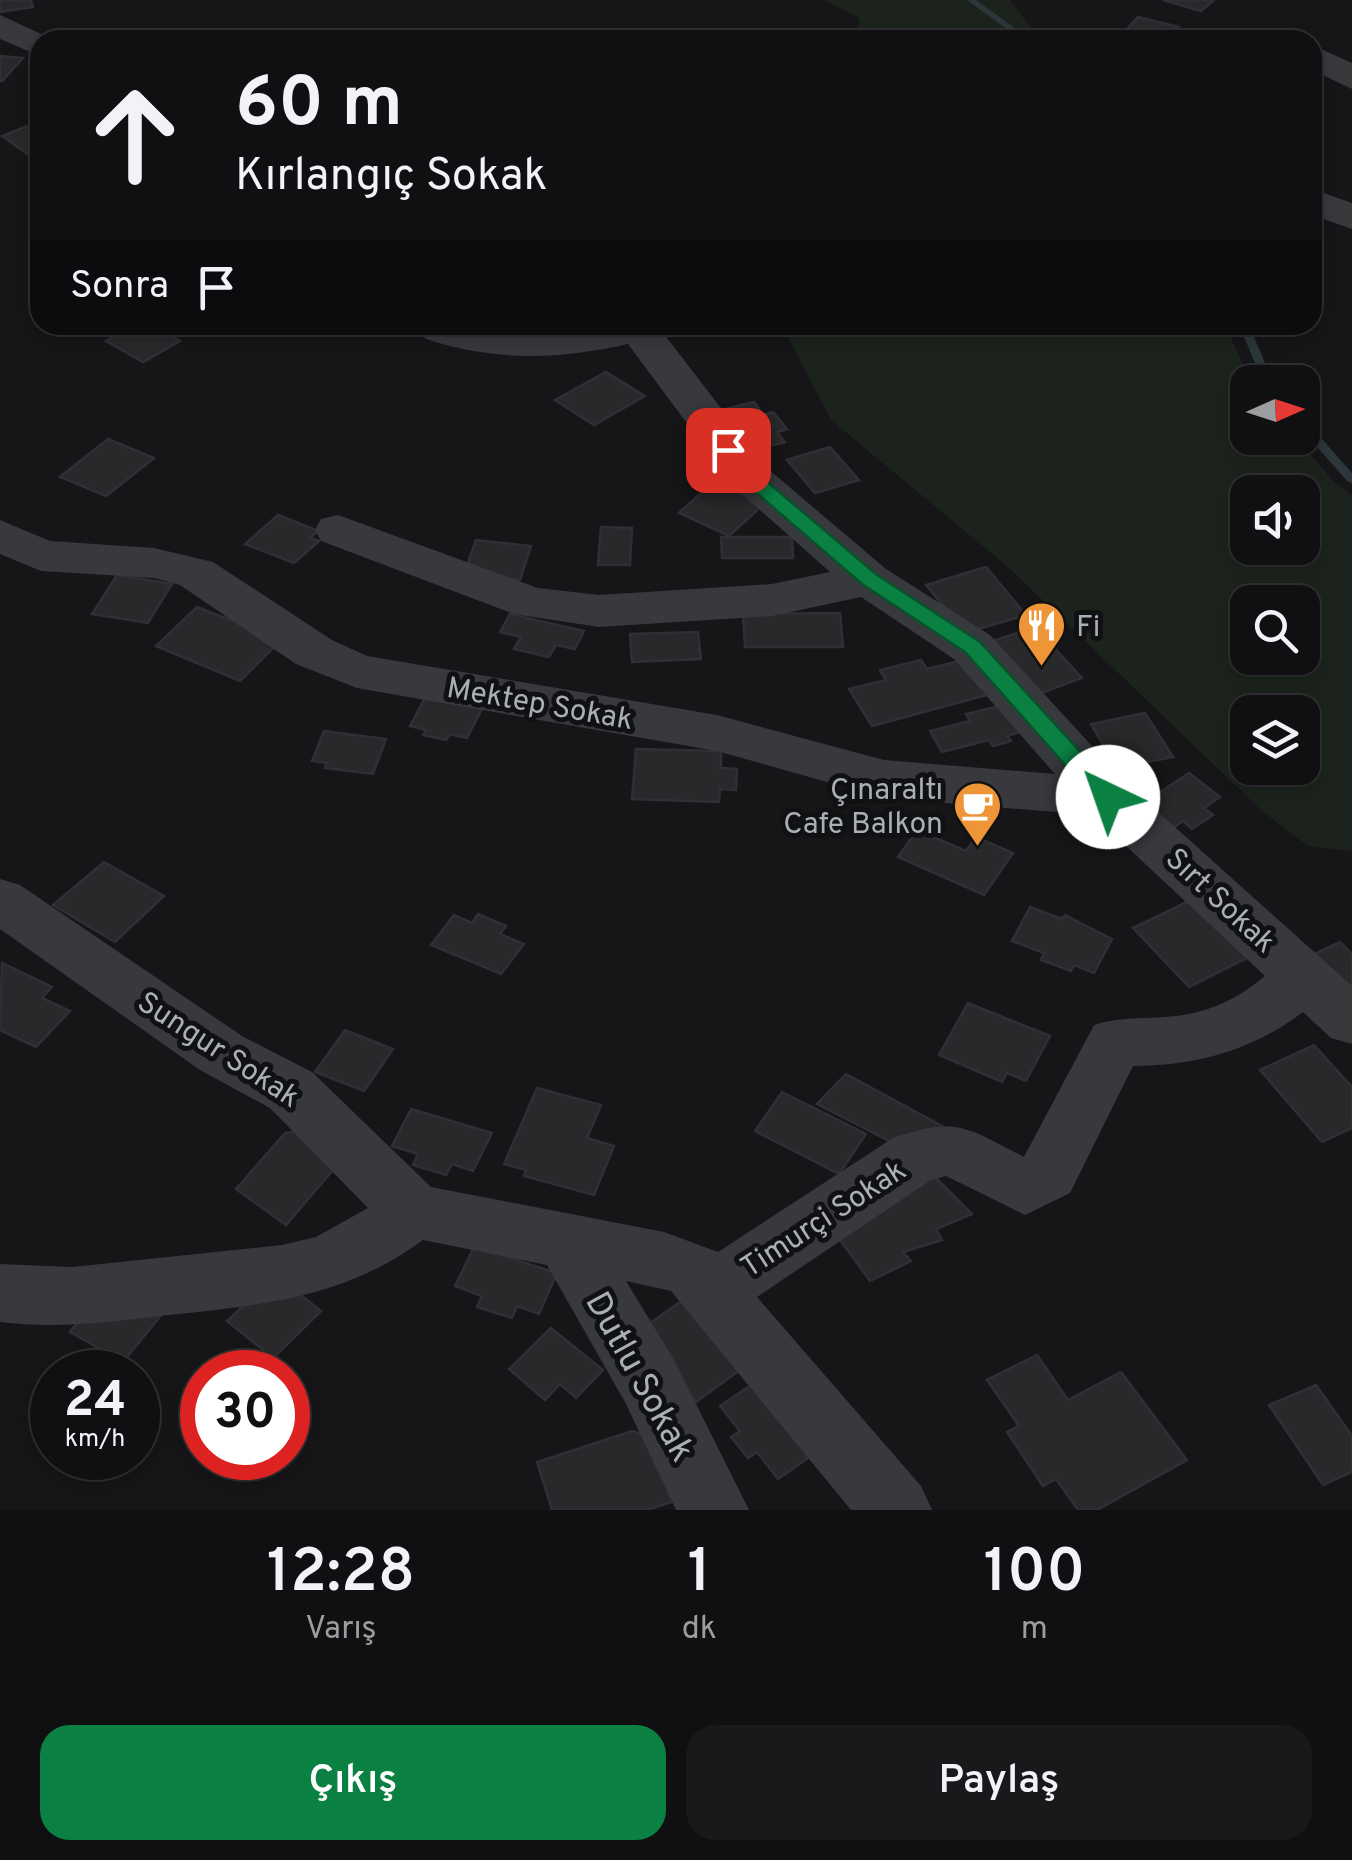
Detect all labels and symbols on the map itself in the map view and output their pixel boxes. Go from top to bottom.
north arrow [1230,365,1320,455]
pin [686,408,771,493]
restaurant icon: Fi [1015,600,1067,668]
place label: Fi [1076,610,1100,647]
street label: Mektep Sokak [444,671,636,740]
position arrow [1056,745,1160,849]
place label: Çınaraltı Cafe Balkon [783,773,943,844]
cafe icon: Çınaraltı Cafe Balkon [952,780,1004,848]
street label: Sırt Sokak [1156,841,1282,962]
street label: Sungur Sokak [129,985,306,1117]
street label: Timurçi Sokak [735,1153,914,1287]
street label: Dutlu Sokak [574,1285,703,1470]
speed limit sign: 30 [180,1350,310,1480]

